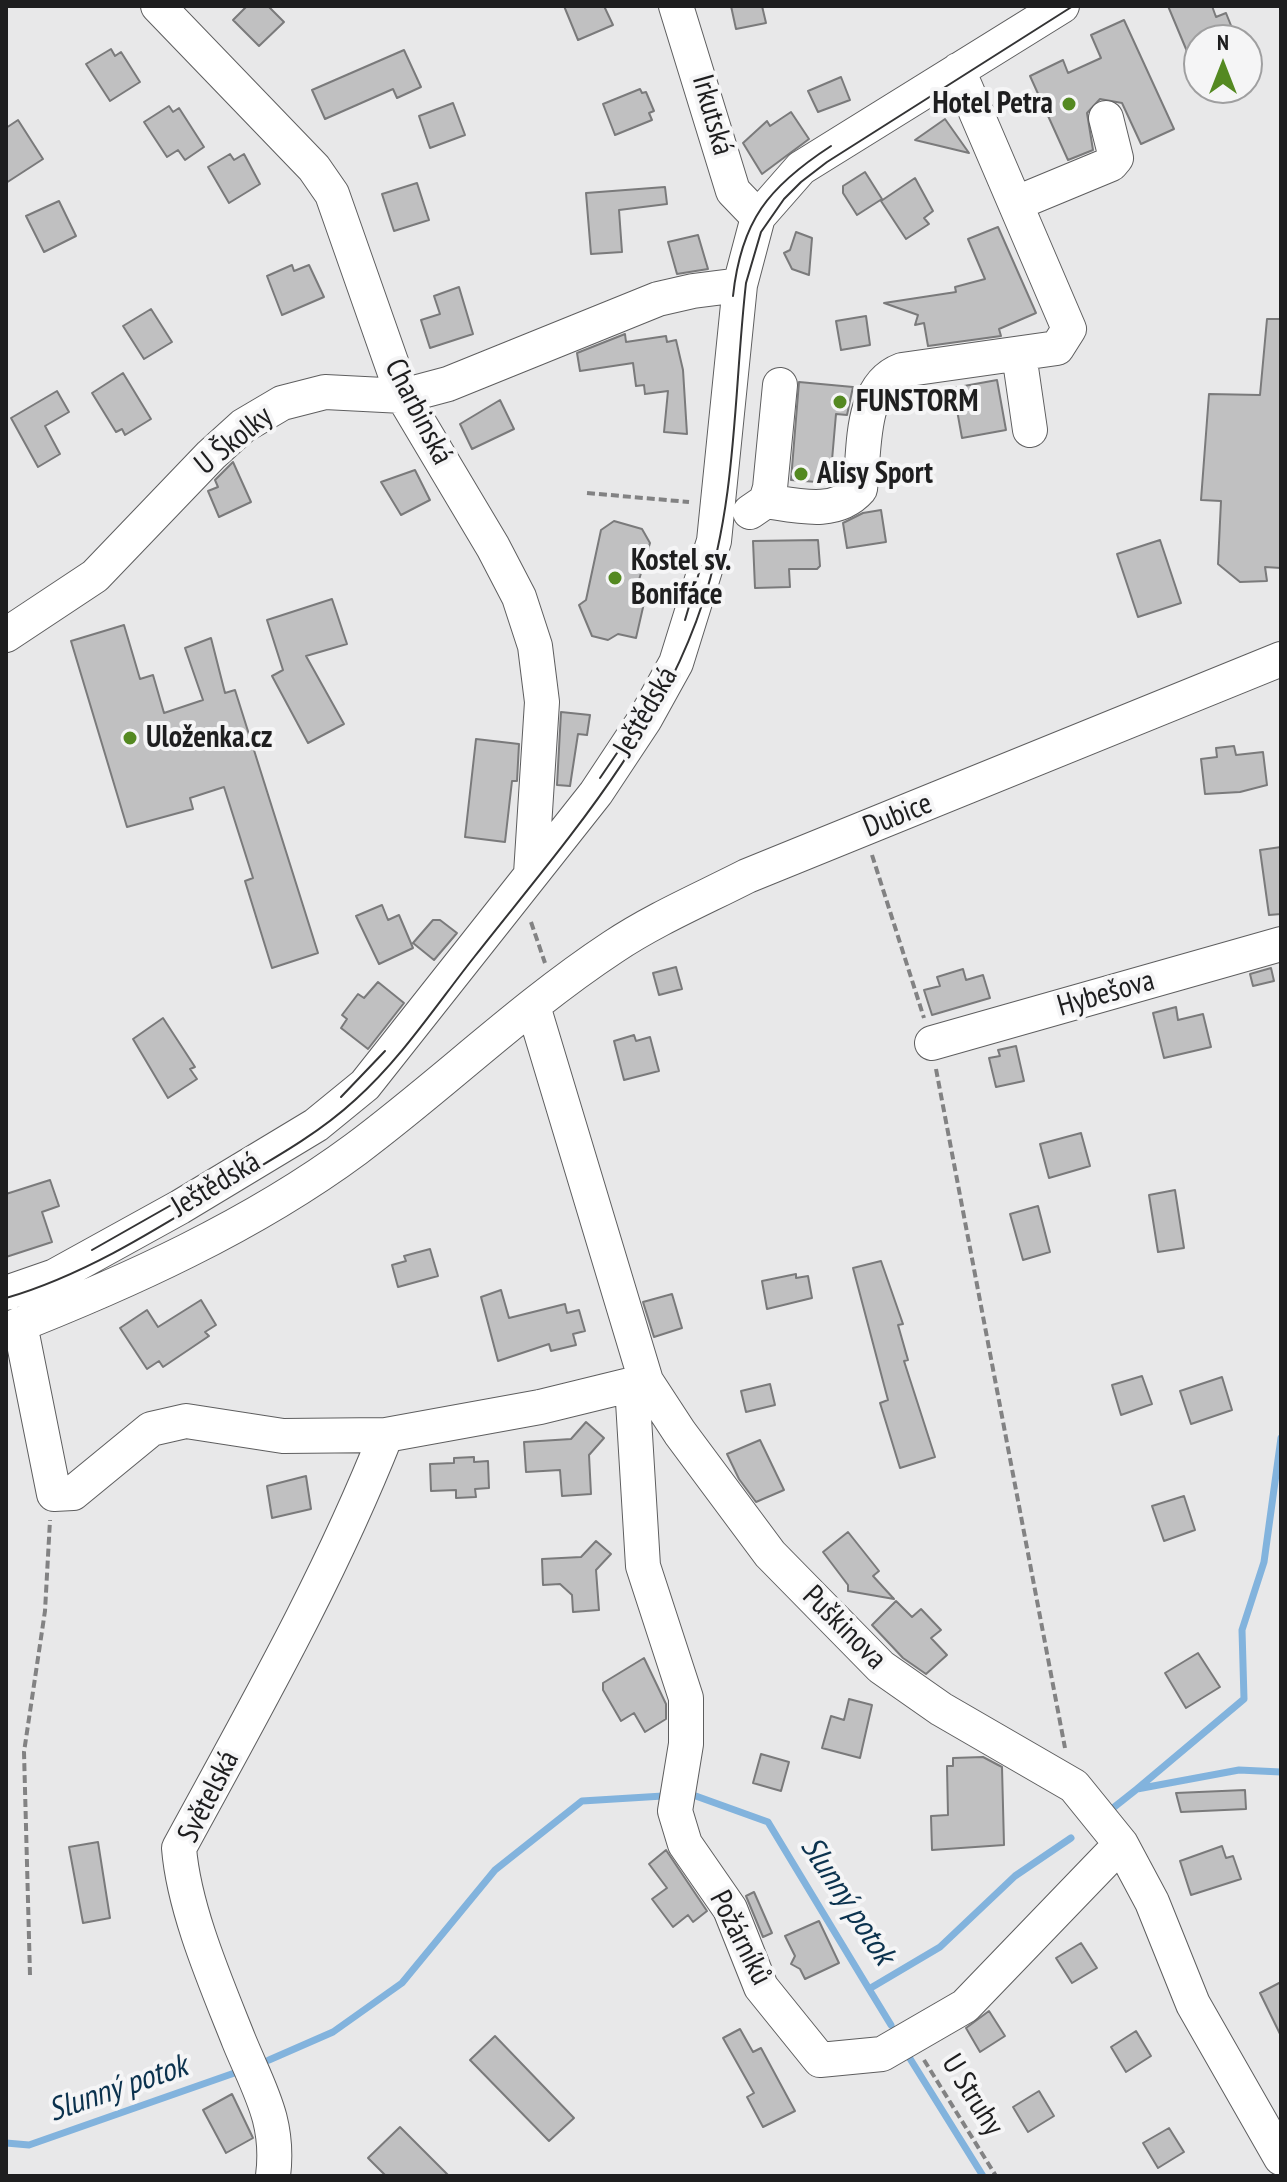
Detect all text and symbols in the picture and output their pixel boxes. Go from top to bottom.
north arrow [1183,24,1263,104]
text: N [1217,28,1229,56]
street label: Irkutská [683,71,741,159]
place label: Hotel Petra [932,86,1053,122]
marker: Hotel Petra [1060,95,1078,113]
street label: Charbinská [376,353,460,471]
place label: FUNSTORM [856,384,978,420]
marker: FUNSTORM [831,393,849,411]
street label: U Školky [188,399,280,483]
place label: Alisy Sport [817,456,933,492]
marker: Alisy Sport [792,465,810,483]
place label: Kostel sv. Bonifáce [631,543,731,614]
marker: Kostel sv. Bonifáce [606,569,624,587]
street label: Ještědská [606,661,686,763]
place label: Uloženka.cz [146,720,272,756]
marker: Uloženka.cz [121,729,139,747]
street label: Dubice [858,786,938,846]
street label: Hybešova [1053,963,1159,1025]
street label: Ještědská [165,1145,267,1225]
street label: Puškinova [795,1579,893,1677]
street label: Světelská [171,1745,247,1849]
water label: Slunný potok [792,1830,902,1972]
street label: Požárníků [701,1885,779,1991]
water label: Slunný potok [43,2047,193,2131]
street label: U Struhy [933,2048,1011,2142]

